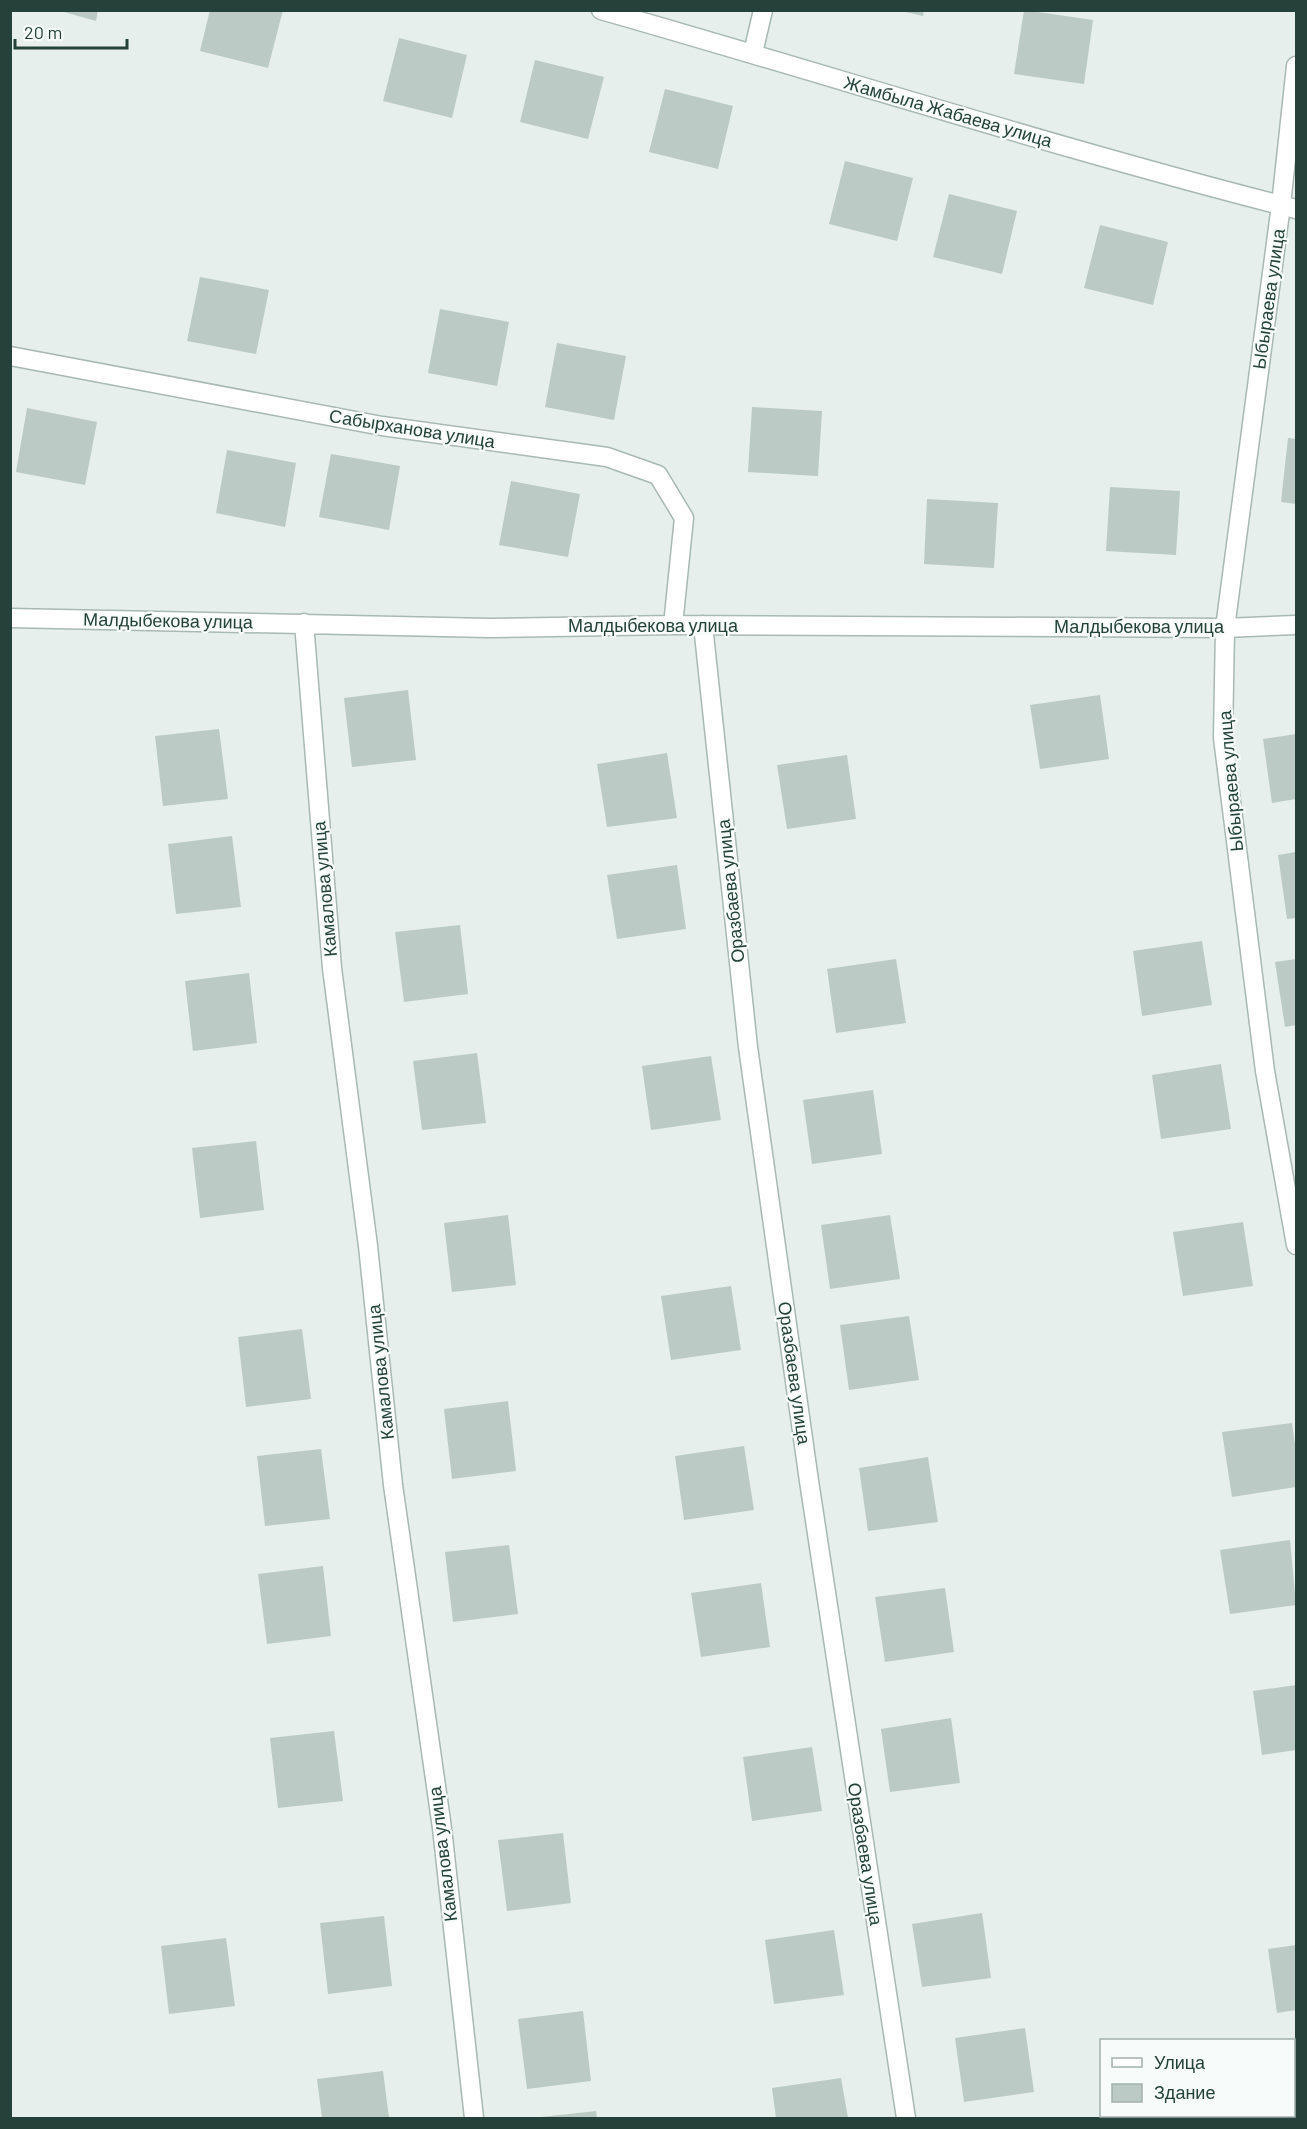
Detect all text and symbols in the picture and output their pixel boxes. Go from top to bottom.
scale bar [15,12,128,50]
text: 20 m [24,21,62,43]
street label: Жамбыла Жабаева улица [842,71,1056,152]
street label: Ыбыраева улица [1247,226,1289,371]
street label: Сабырханова улица [328,404,498,452]
street label: Малдыбекова улица [83,608,254,632]
street label: Малдыбекова улица [568,614,739,636]
street label: Малдыбекова улица [1054,615,1225,637]
street label: Ыбыраева улица [1213,709,1247,853]
street label: Оразбаева улица [711,817,748,964]
street label: Камалова улица [307,819,341,958]
street label: Оразбаева улица [774,1300,816,1447]
street label: Камалова улица [362,1302,398,1441]
street label: Оразбаева улица [844,1781,888,1928]
street label: Камалова улица [423,1784,461,1923]
legend [1100,2039,1295,2117]
text: Улица [1154,2051,1206,2073]
text: Здание [1154,2081,1215,2103]

